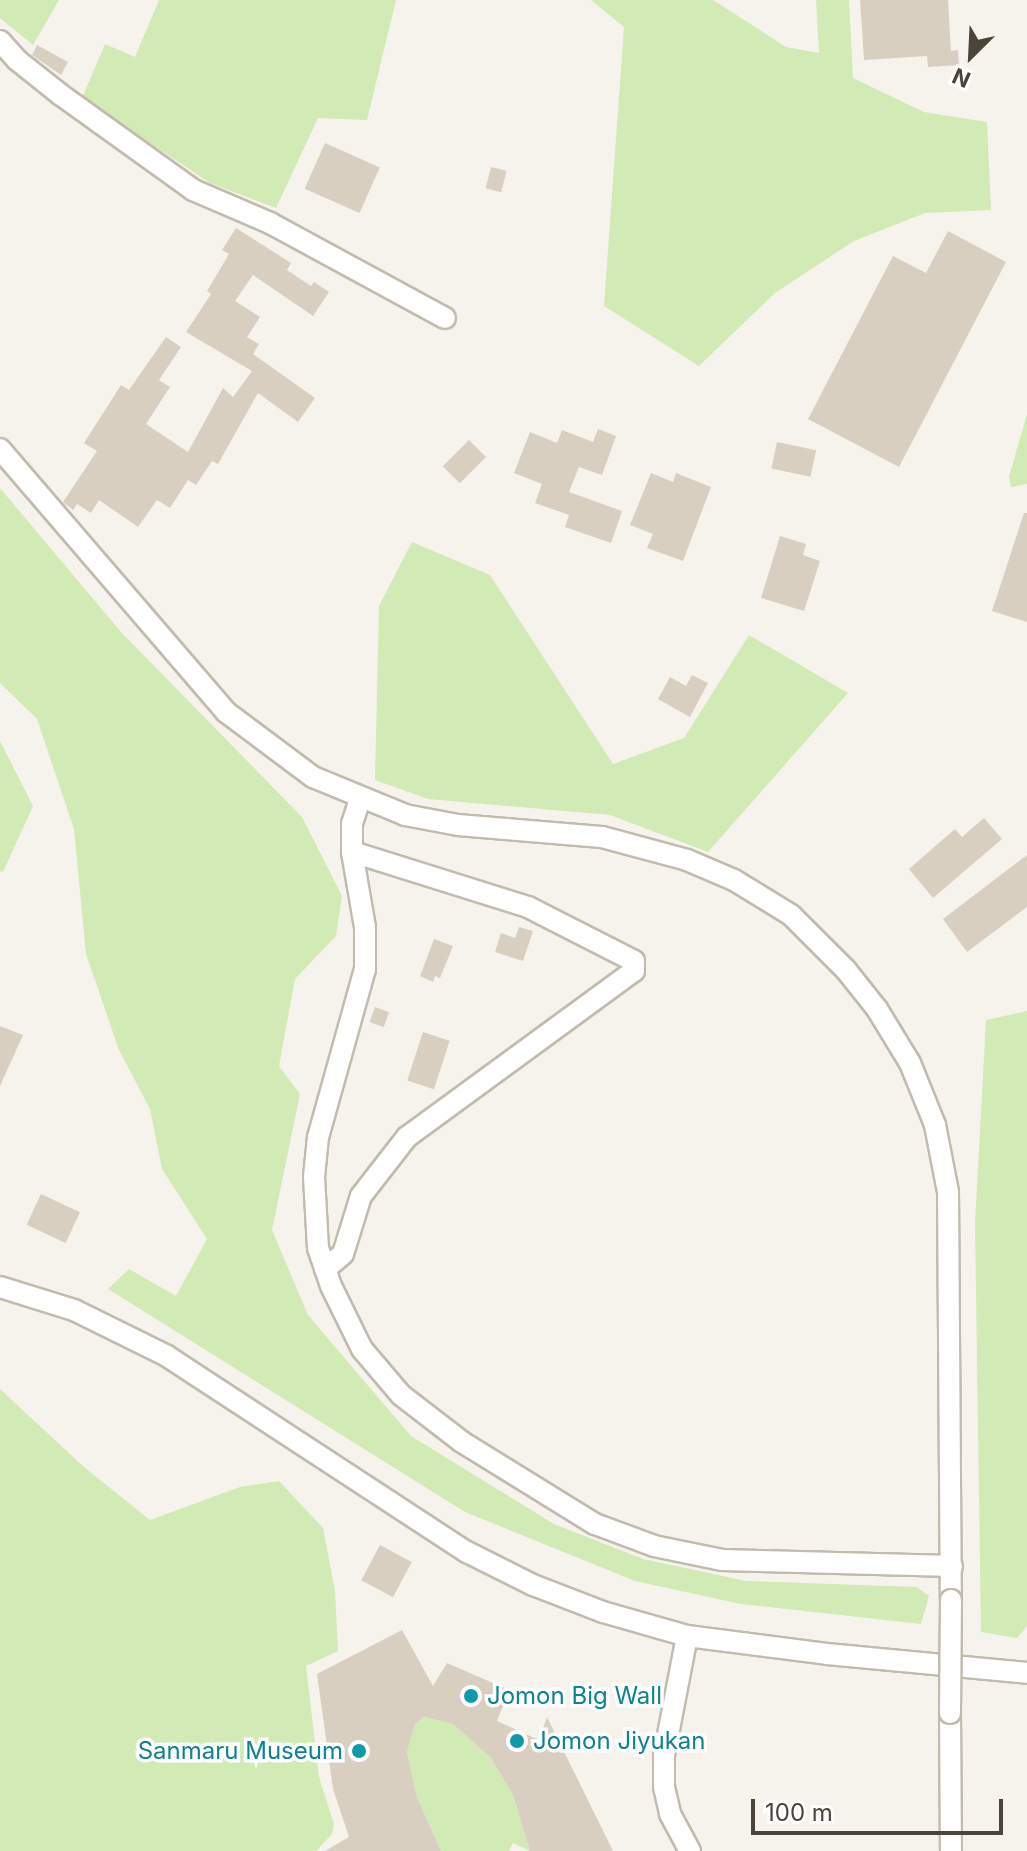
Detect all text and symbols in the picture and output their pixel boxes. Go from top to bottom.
north arrow [931,16,1011,96]
text: N [948,63,974,93]
place label: Jomon Big Wall [487,1682,662,1710]
marker: Jomon Big Wall [462,1687,480,1705]
place label: Jomon Jiyukan [533,1727,705,1755]
marker: Jomon Jiyukan [508,1732,526,1750]
place label: Sanmaru Museum [138,1737,343,1765]
marker: Sanmaru Museum [350,1742,368,1760]
scale bar [755,1783,1007,1833]
text: 100 m [765,1798,833,1827]

